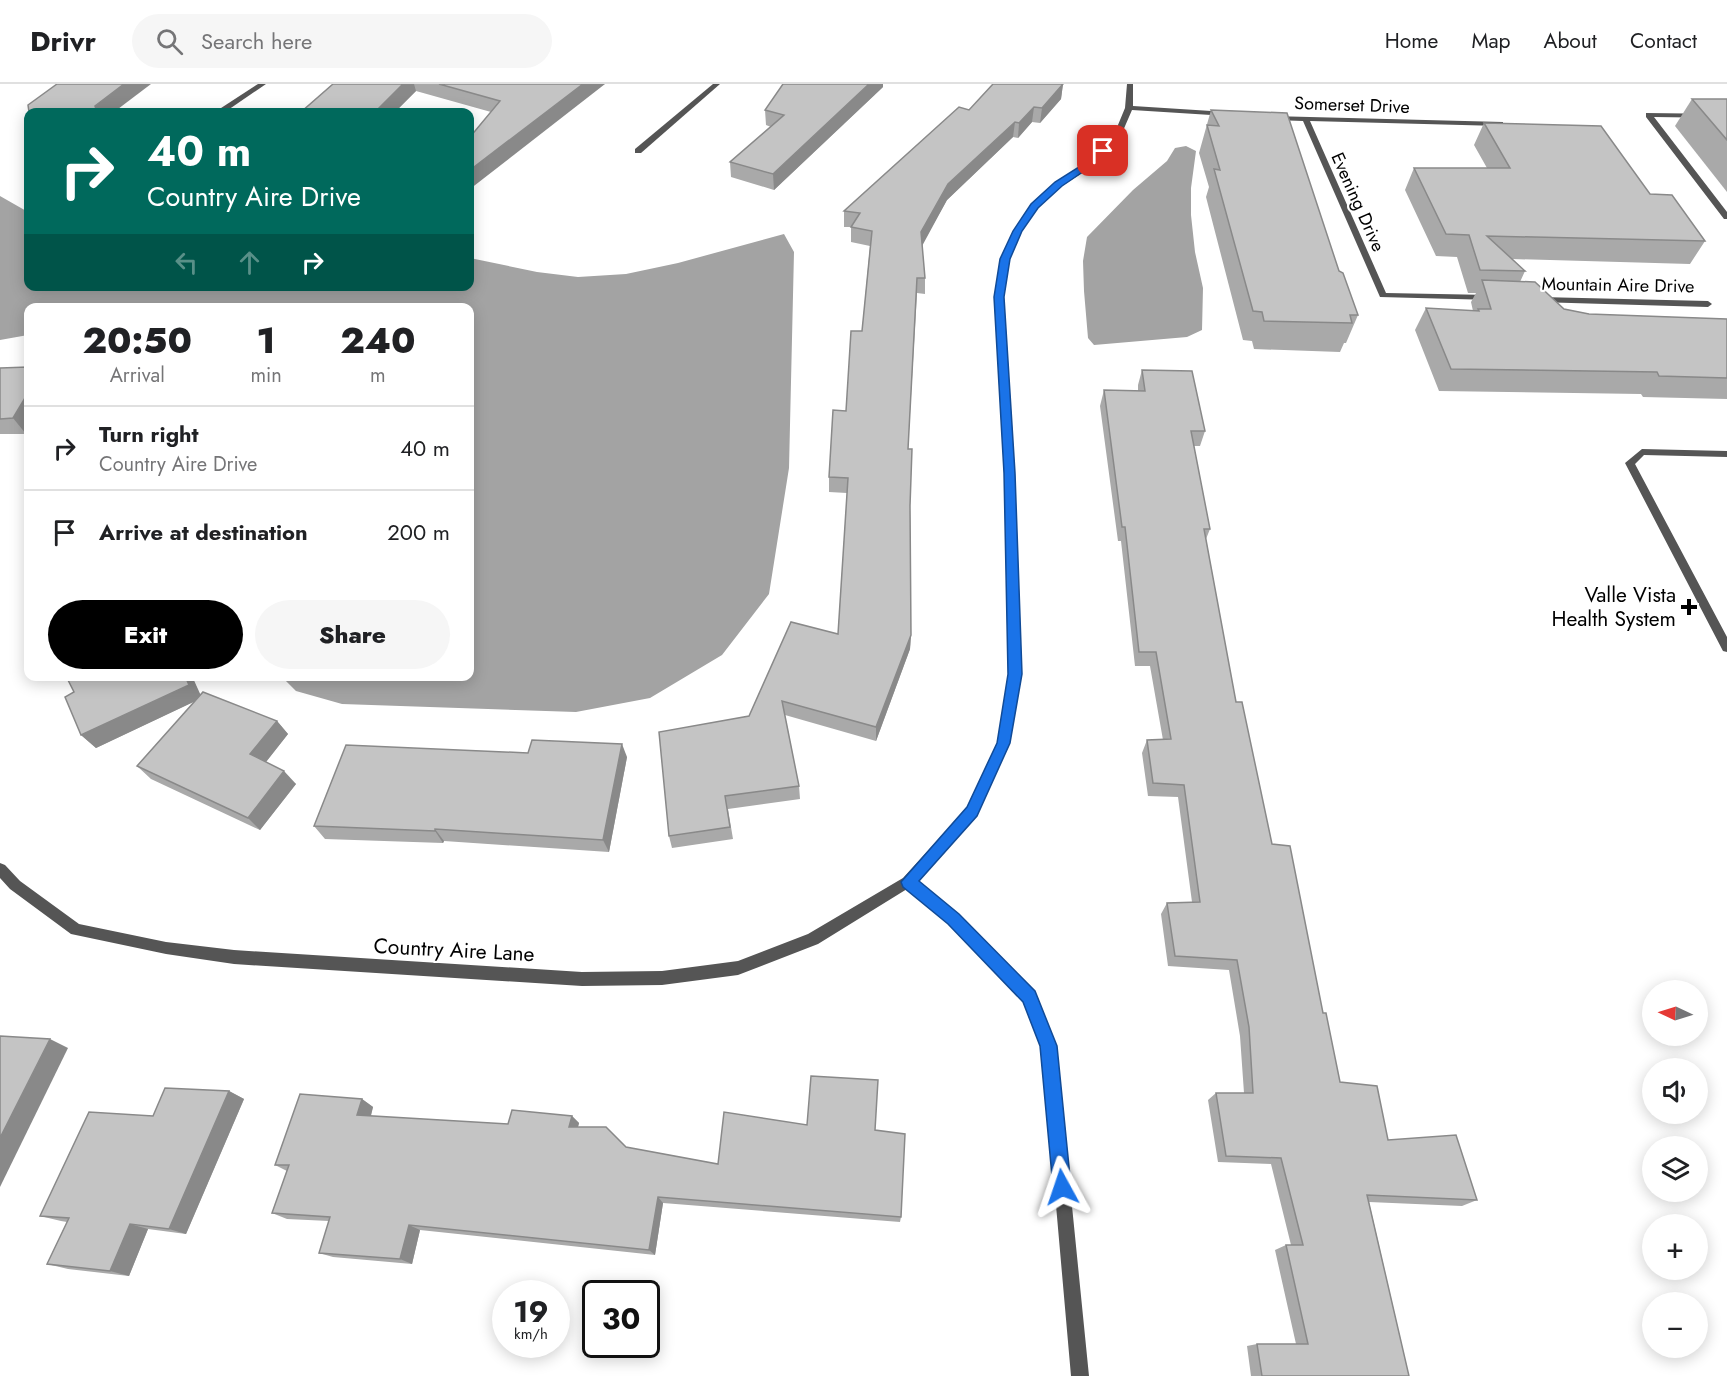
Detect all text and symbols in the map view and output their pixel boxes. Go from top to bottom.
search box [132,14,552,68]
text: Drivr [30,21,96,62]
icon: search [153,25,186,58]
text: Search here [201,25,312,57]
text: Home [1385,26,1438,56]
text: Map [1471,26,1511,56]
text: About [1544,26,1597,56]
text: Contact [1630,26,1697,56]
street label: Somerset Drive [1294,90,1410,120]
text: 40 m [147,121,251,182]
pin [1077,125,1128,176]
icon: right [48,132,126,210]
icon: arrive [1086,134,1119,167]
street label: Evening Drive [1325,148,1391,256]
text: Country Aire Drive [147,177,361,216]
icon: left [170,246,203,279]
icon: ahead [233,246,266,279]
icon: right [296,246,329,279]
street label: Mountain Aire Drive [1541,271,1695,299]
text: 20:50 [82,314,192,366]
text: 1 [257,314,276,366]
text: 240 [340,314,416,366]
text: Arrival [110,361,165,390]
text: min [250,361,282,390]
text: m [370,361,386,390]
text: Turn right [99,418,199,450]
icon: right [48,432,81,465]
text: 40 m [400,432,450,464]
text: Country Aire Drive [99,450,257,479]
icon: arrive [48,516,81,549]
text: Arrive at destination [99,516,308,548]
text: 200 m [387,516,450,548]
place label: Valle Vista Health System [1551,580,1676,634]
marker: Valle Vista Health System [1680,598,1698,616]
button: Exit [48,600,243,669]
button: Share [255,600,450,669]
street label: Country Aire Lane [373,931,535,969]
north arrow [1642,980,1708,1046]
map controls [1642,980,1708,1358]
button: sound [1642,1058,1708,1124]
button: layers [1642,1136,1708,1202]
position arrow [1030,1155,1094,1219]
button: + [1642,1214,1708,1280]
speed limit sign: 30 [582,1280,660,1358]
text: 19 [513,1290,549,1333]
button: − [1642,1292,1708,1358]
text: km/h [514,1323,548,1345]

